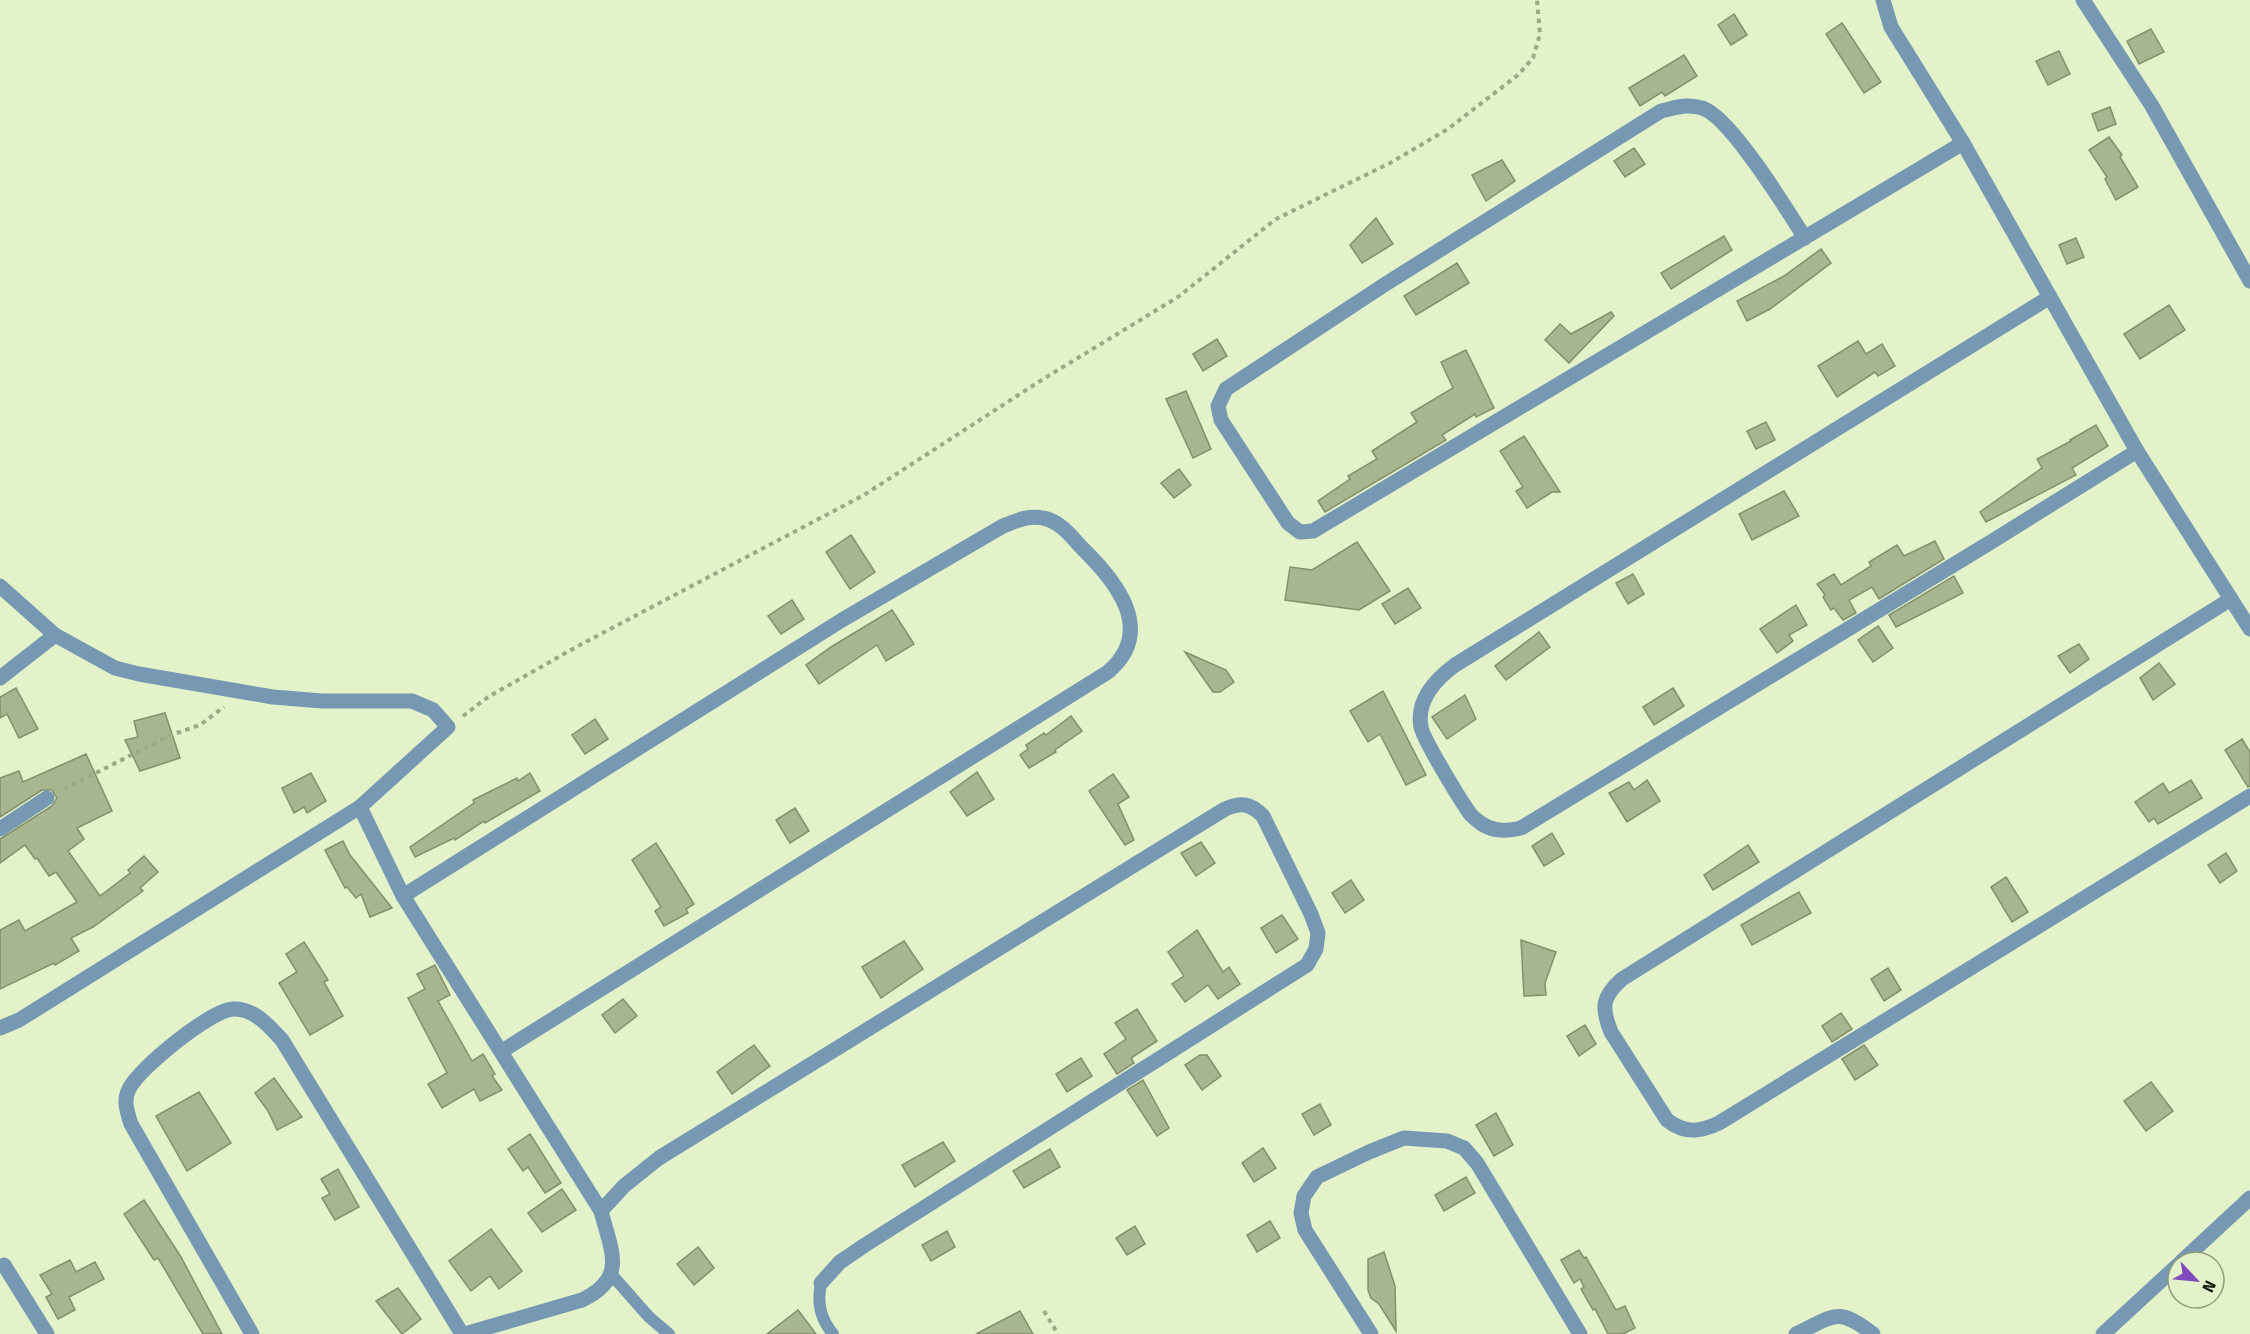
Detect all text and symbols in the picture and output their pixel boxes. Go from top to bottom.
north arrow [2166,1250,2226,1310]
text: N [2198,1277,2220,1295]

